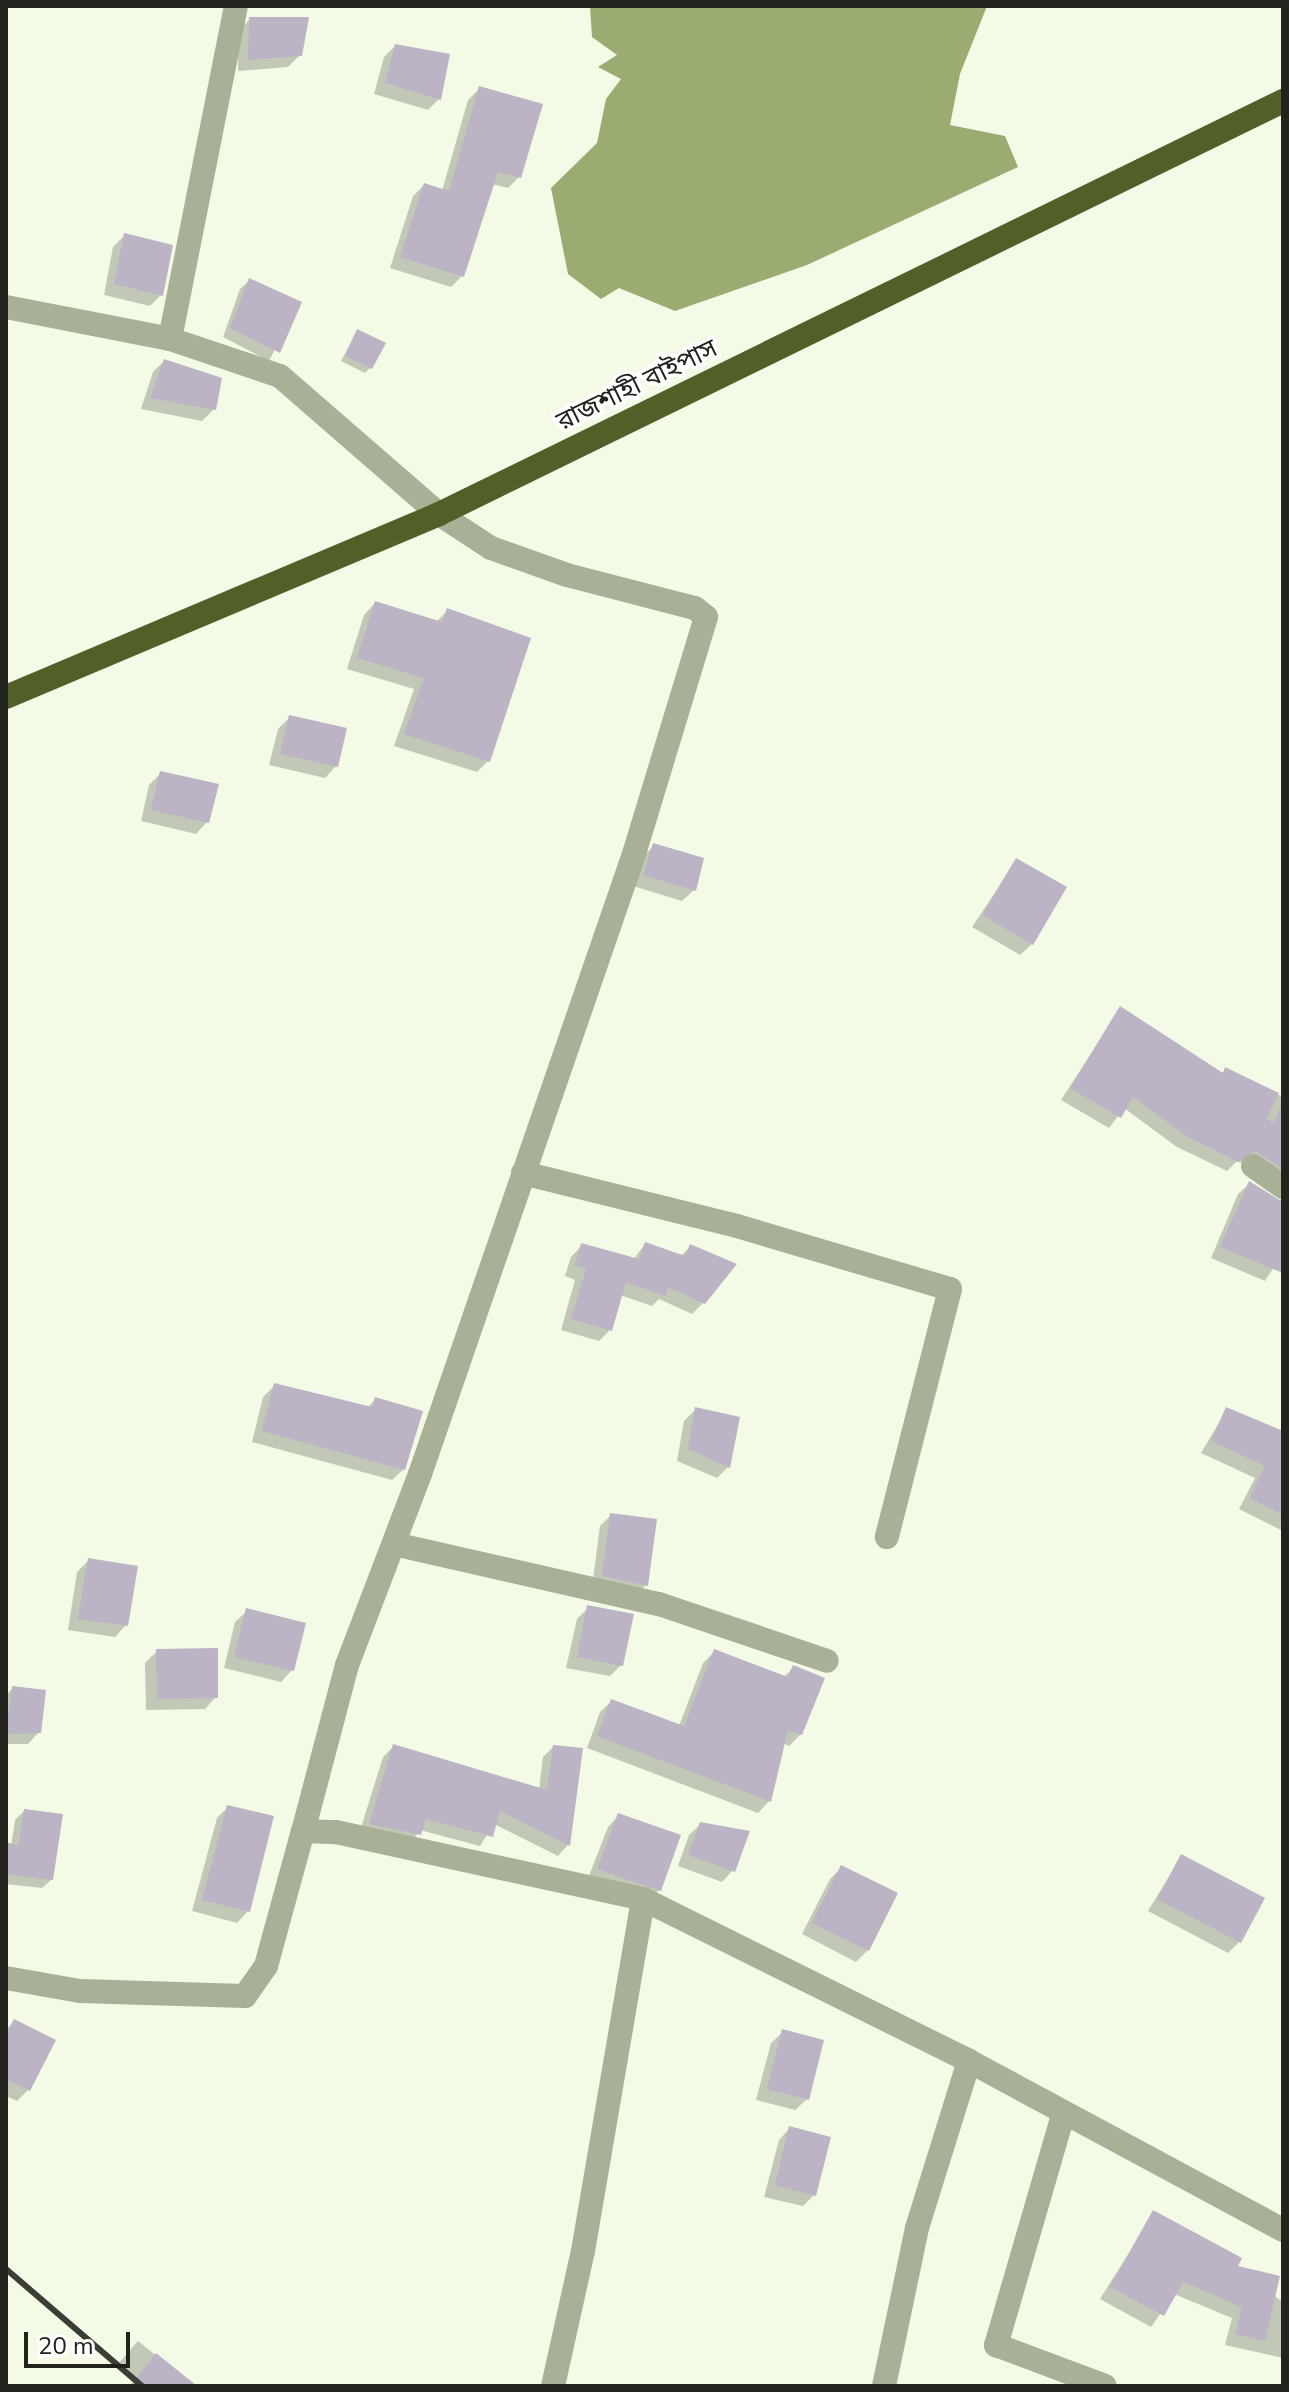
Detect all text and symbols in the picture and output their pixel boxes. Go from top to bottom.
street label: রাজশাহী বাইপাস [552,333,722,437]
scale bar [28,2316,134,2366]
text: 20 m [38,2330,94,2362]

